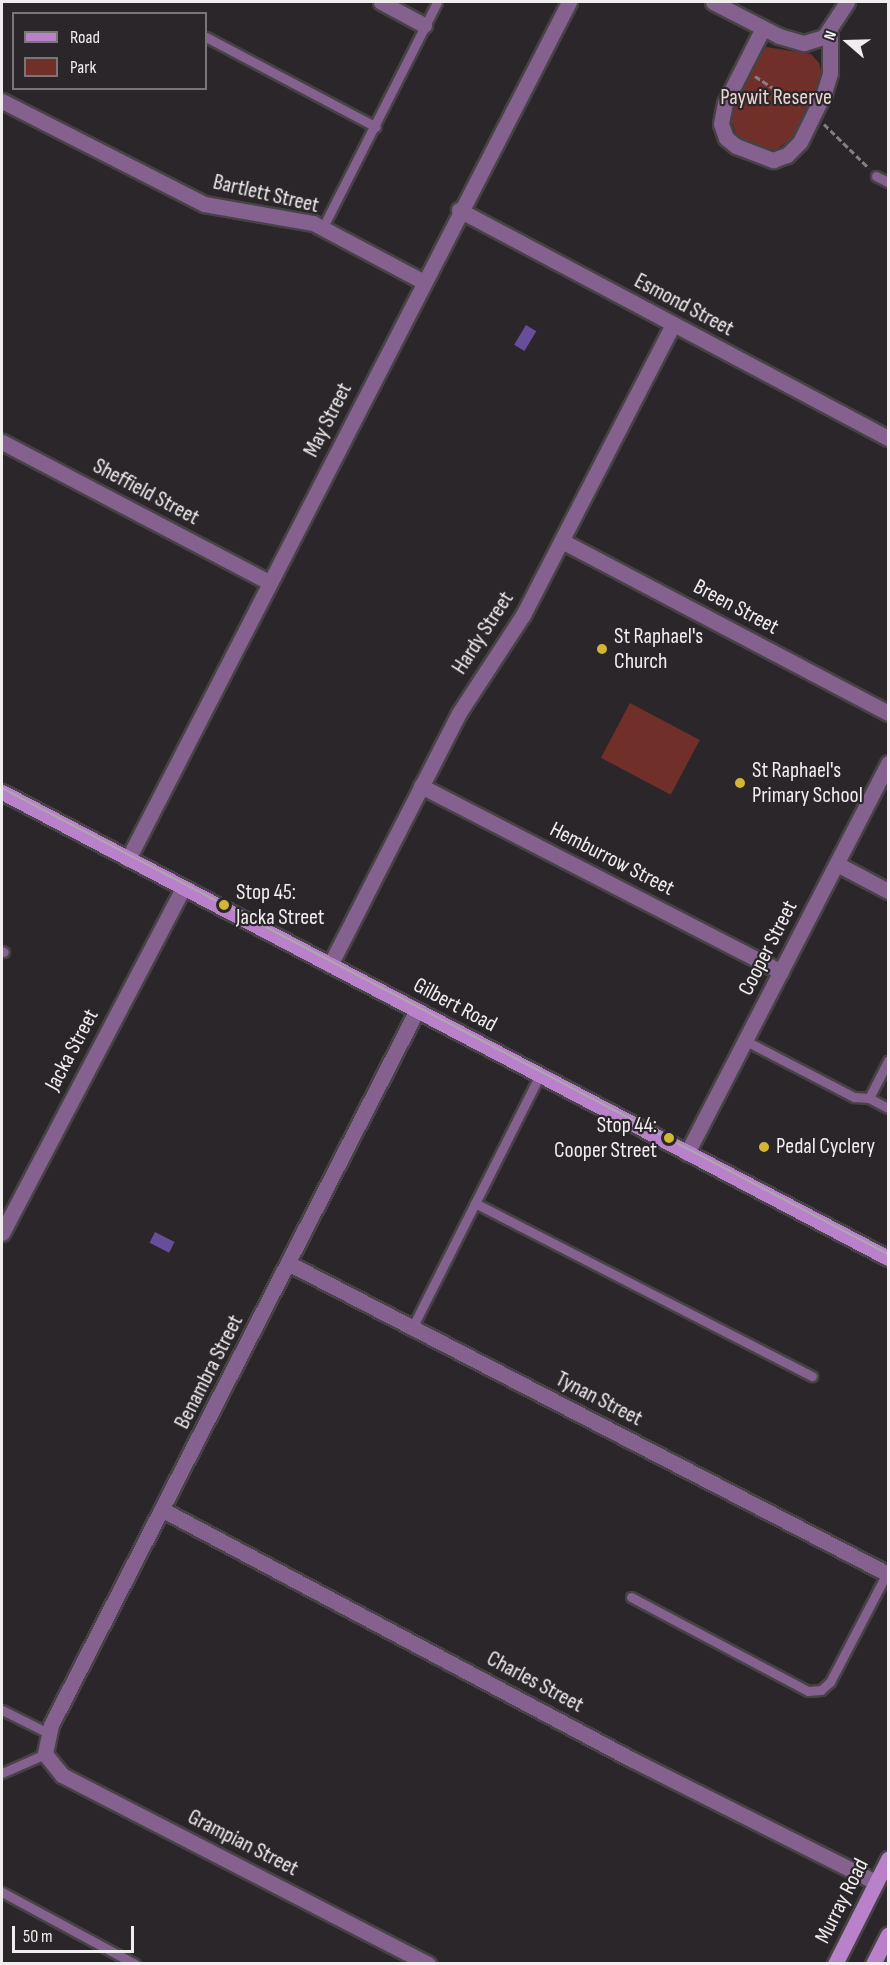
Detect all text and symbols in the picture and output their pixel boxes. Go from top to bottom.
legend [12,12,207,90]
north arrow [818,12,878,72]
text: Road [70,27,100,48]
text: N [820,28,841,43]
text: Park [70,57,96,78]
park label: Paywit Reserve [720,85,832,111]
street label: Bartlett Street [211,169,321,219]
street label: Esmond Street [630,268,738,342]
street label: May Street [298,378,358,462]
street label: Sheffield Street [88,453,204,531]
street label: Breen Street [689,574,783,640]
street label: Hardy Street [447,587,519,679]
place label: St Raphael's Church [614,623,703,674]
marker: St Raphael's Church [595,642,609,656]
place label: St Raphael's Primary School [752,757,863,808]
marker: St Raphael's Primary School [733,776,747,790]
street label: Hemburrow Street [545,816,679,902]
place label: Stop 45: Jacka Street [236,879,325,930]
street label: Cooper Street [733,896,803,1000]
marker: Stop 45: Jacka Street [217,898,231,912]
street label: Gilbert Road [409,972,501,1038]
street label: Jacka Street [40,1005,104,1095]
place label: Stop 44: Cooper Street [554,1112,657,1164]
marker: Stop 44: Cooper Street [662,1131,676,1145]
place label: Pedal Cyclery [776,1134,875,1160]
marker: Pedal Cyclery [757,1140,771,1154]
street label: Benambra Street [169,1311,249,1433]
street label: Tynan Street [551,1366,647,1432]
street label: Charles Street [482,1646,588,1718]
street label: Grampian Street [183,1804,303,1882]
street label: Murray Road [809,1854,875,1948]
scale bar [15,1914,136,1952]
text: 50 m [23,1926,53,1947]

